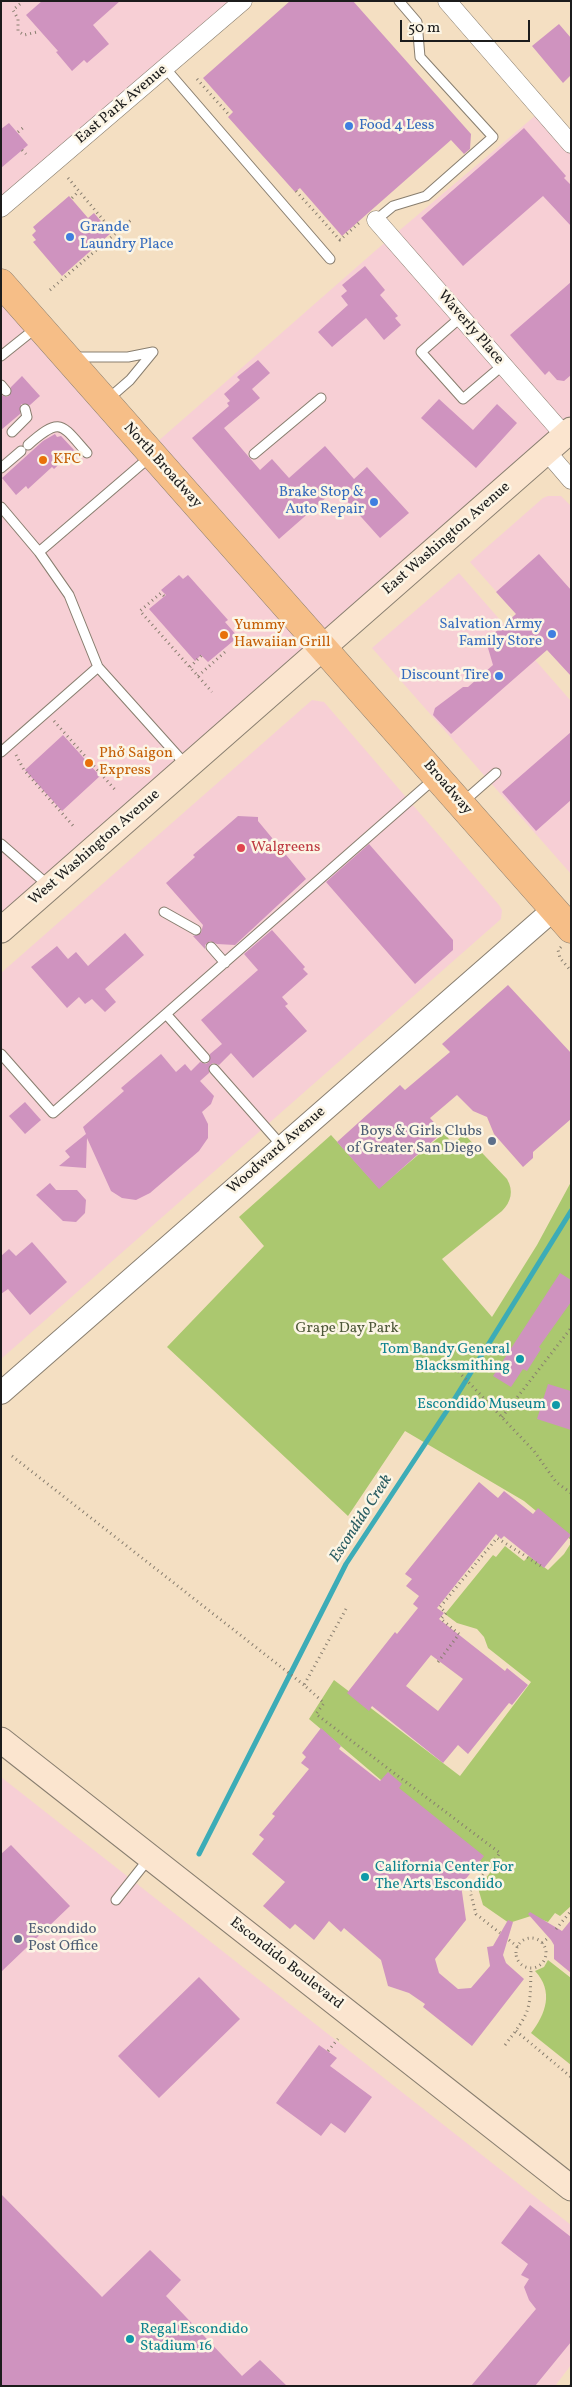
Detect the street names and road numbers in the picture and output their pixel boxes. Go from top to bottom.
street label: East Park Avenue [73,62,171,148]
street label: Waverly Place [433,287,507,369]
street label: North Broadway [119,420,205,512]
street label: East Washington Avenue [379,479,515,599]
street label: Broadway [418,757,476,819]
street label: West Washington Avenue [26,786,164,910]
street label: Woodward Avenue [224,1103,330,1199]
street label: Escondido Boulevard [226,1914,346,2014]

